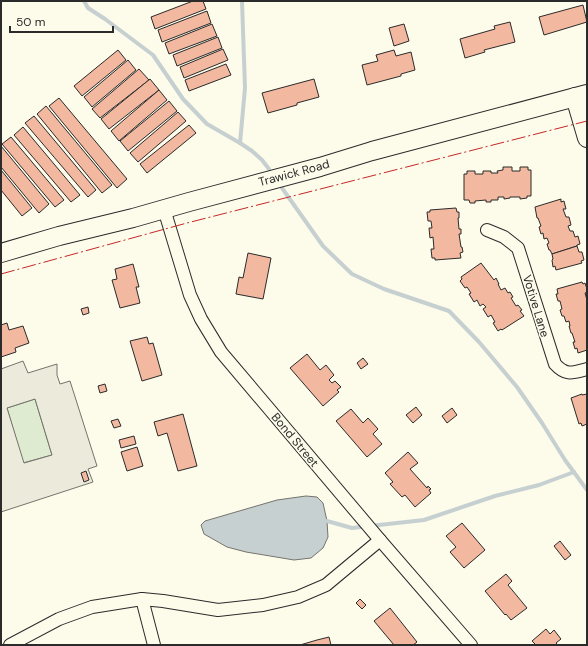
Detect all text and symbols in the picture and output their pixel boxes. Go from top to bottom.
scale bar [10,8,113,34]
text: 50 m [16,14,45,30]
street label: Trawick Road [257,156,331,190]
street label: Votive Lane [519,273,553,339]
street label: Bond Street [268,410,323,471]

